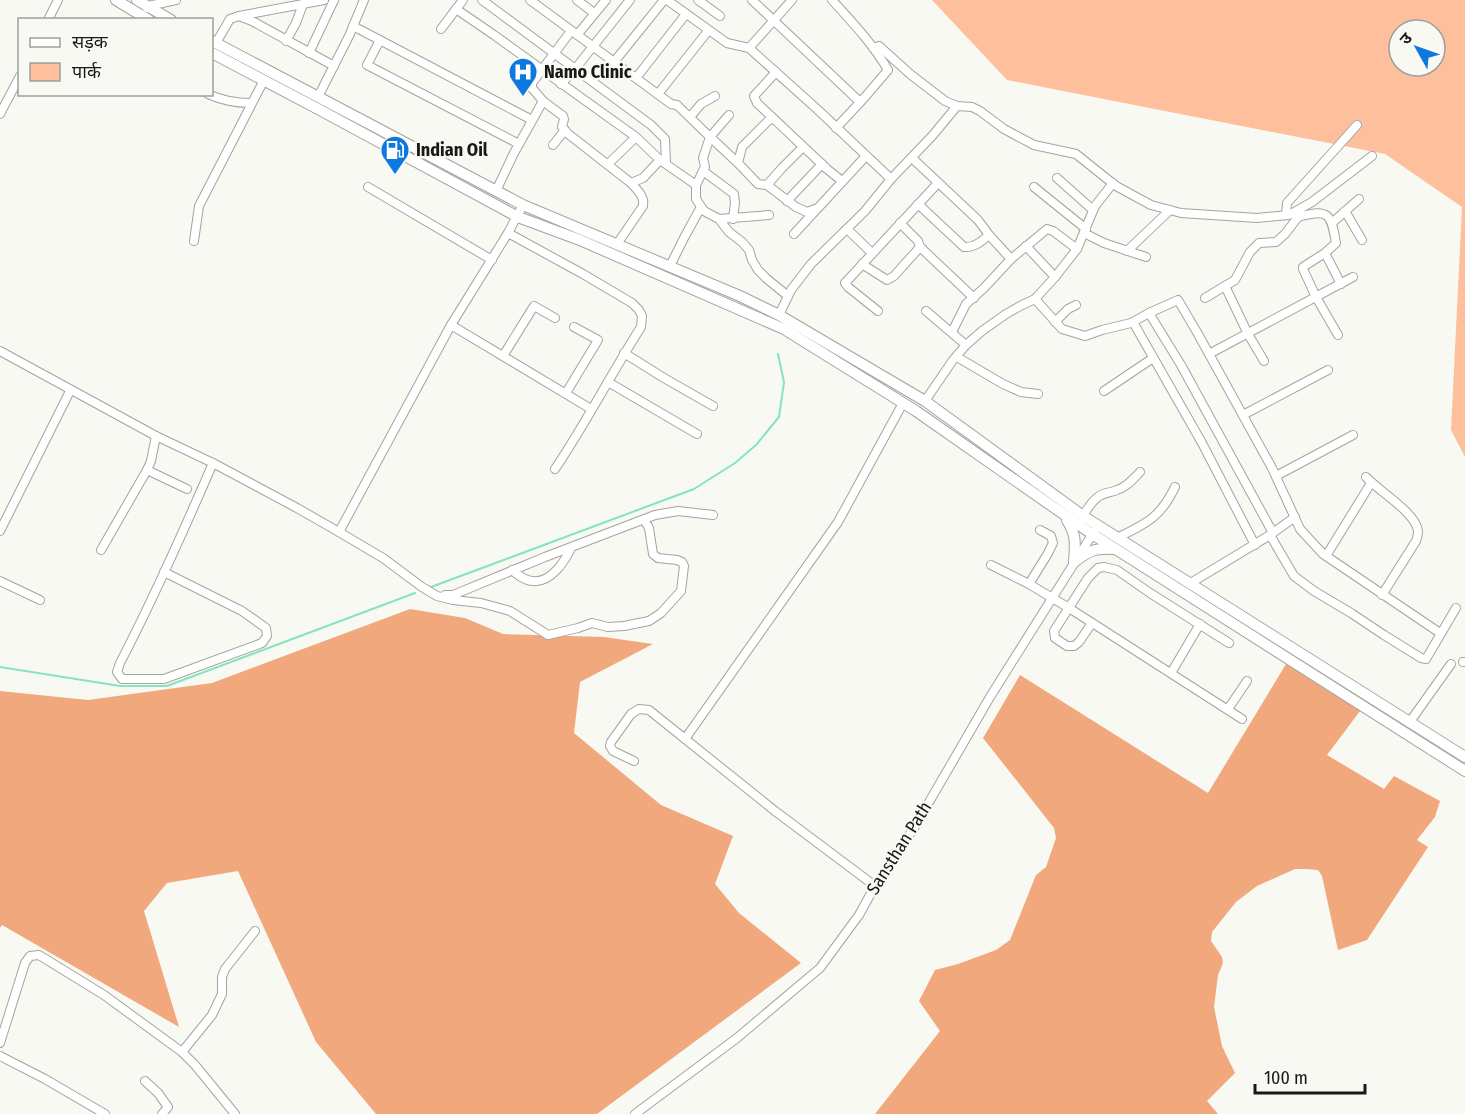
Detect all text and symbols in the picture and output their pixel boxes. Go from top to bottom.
legend [18,18,213,96]
north arrow [1387,18,1447,78]
text: उ [1396,29,1417,48]
text: सड़क [72,31,109,53]
hospital icon: Namo Clinic [507,56,539,98]
text: पार्क [72,61,102,83]
place label: Namo Clinic [544,61,632,83]
fuel station icon: Indian Oil [379,134,411,176]
place label: Indian Oil [416,139,488,161]
street label: Sansthan Path [862,797,936,899]
scale bar [1255,1057,1364,1095]
text: 100 m [1264,1067,1308,1089]

